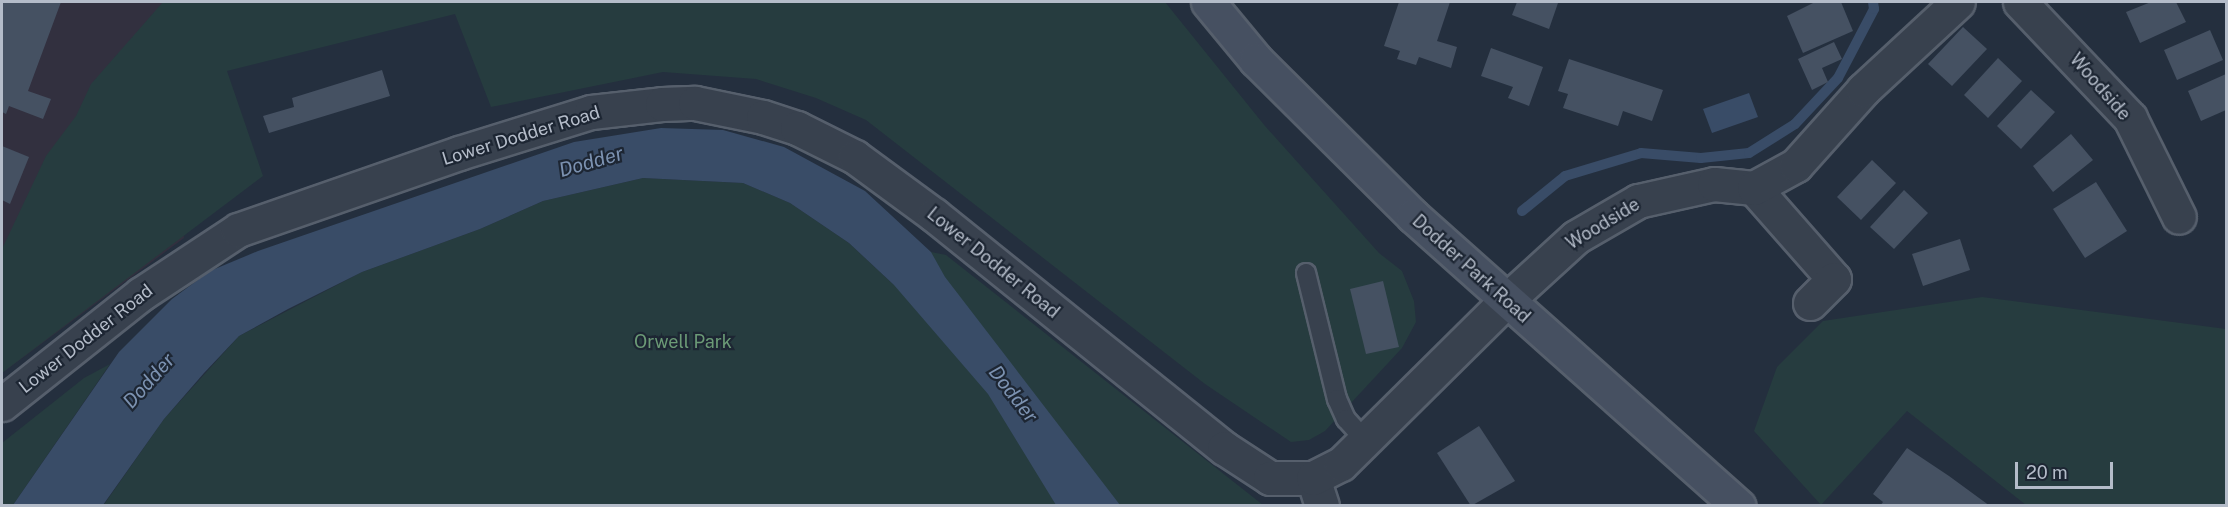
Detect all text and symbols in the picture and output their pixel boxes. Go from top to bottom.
street label: Woodside [2065,49,2135,125]
street label: Lower Dodder Road [439,102,603,170]
water label: Dodder [556,141,626,183]
street label: Woodside [1562,194,1644,254]
street label: Lower Dodder Road [923,203,1063,323]
street label: Dodder Park Road [1408,210,1534,328]
street label: Lower Dodder Road [15,280,157,398]
park label: Orwell Park [634,331,732,353]
water label: Dodder [118,349,180,413]
water label: Dodder [983,361,1043,427]
scale bar [2018,450,2116,488]
text: 20 m [2026,462,2068,483]

